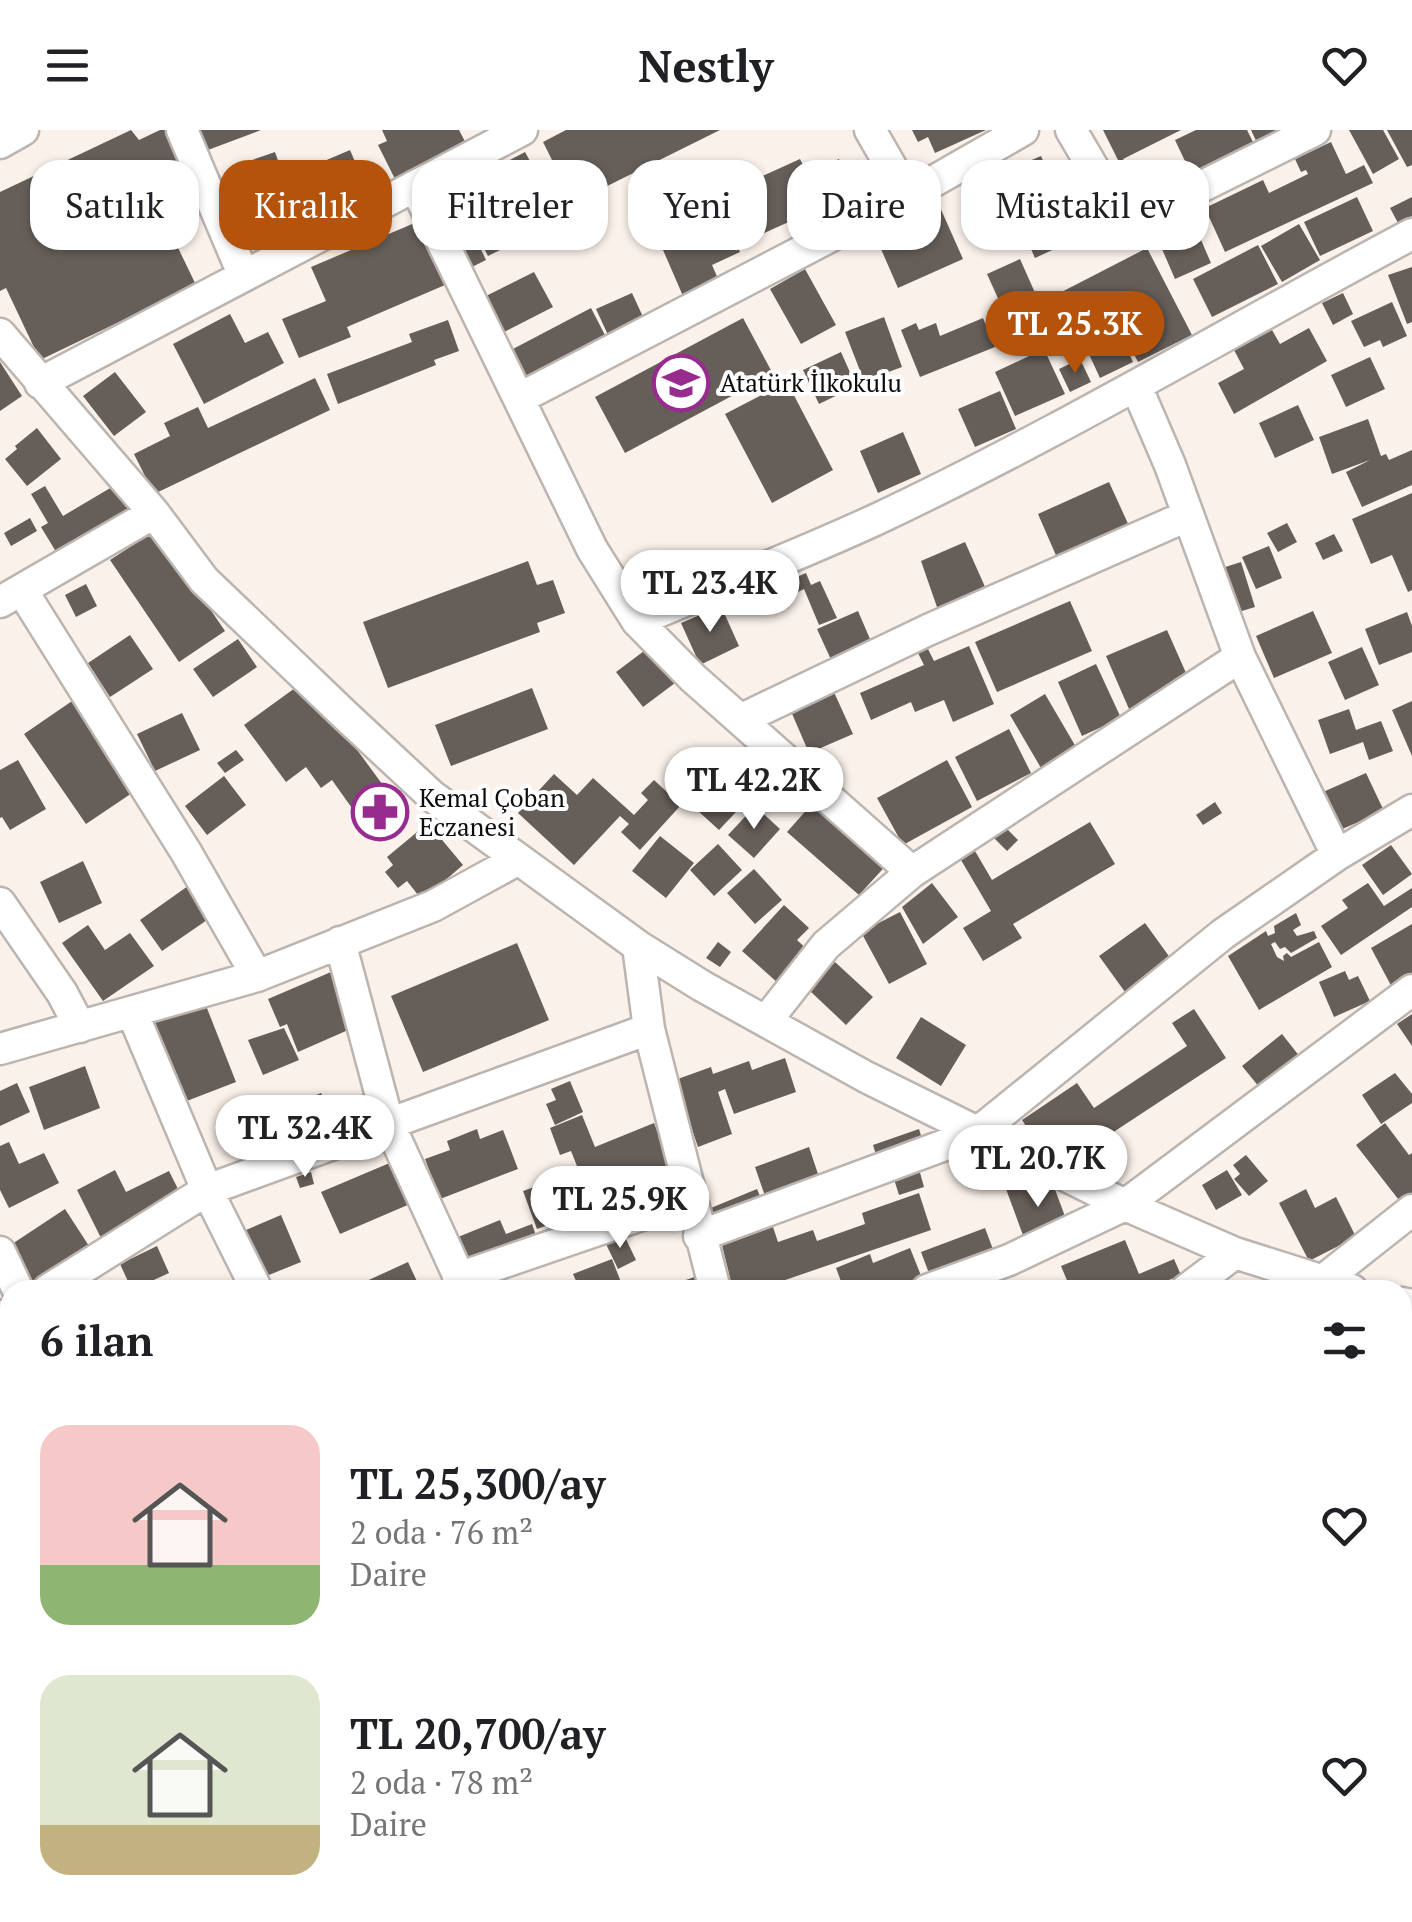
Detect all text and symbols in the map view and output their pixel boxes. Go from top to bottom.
text: Nestly [638,35,774,95]
icon: menu [40,38,95,93]
icon: heart [1317,38,1372,93]
chip: Satılık [30,160,199,250]
chip: Kiralık [219,160,392,250]
chip: Filtreler [412,160,608,250]
chip: Yeni [628,160,767,250]
chip: Daire [787,160,941,250]
chip: Müstakil ev [961,160,1209,250]
pin: TL 25.3K [972,291,1178,376]
text: TL 25.3K [1007,302,1143,344]
school or university icon: Atatürk İlkokulu [651,353,711,413]
place label: Atatürk İlkokulu [720,366,902,399]
pin: TL 23.4K [607,550,813,635]
text: TL 23.4K [642,561,778,603]
pin: TL 42.2K [651,747,857,832]
text: TL 42.2K [686,758,822,800]
place label: Kemal Çoban Eczanesi [419,781,565,843]
pharmacy icon: Kemal Çoban Eczanesi [350,782,410,842]
pin: TL 32.4K [202,1095,408,1180]
text: TL 32.4K [237,1106,373,1148]
pin: TL 20.7K [935,1125,1141,1210]
text: TL 20.7K [970,1136,1106,1178]
pin: TL 25.9K [517,1166,723,1251]
text: TL 25.9K [552,1177,688,1219]
text: 6 ilan [40,1312,153,1368]
icon: filters [1317,1313,1372,1368]
text: TL 25,300/ay [350,1455,605,1511]
icon: home [120,1465,240,1585]
icon: heart [1317,1498,1372,1553]
text: 2 oda · 76 m² [350,1511,533,1553]
text: Daire [350,1553,427,1595]
text: TL 20,700/ay [350,1705,605,1761]
icon: home [120,1715,240,1835]
icon: heart [1317,1748,1372,1803]
text: 2 oda · 78 m² [350,1761,533,1803]
text: Daire [350,1803,427,1845]

